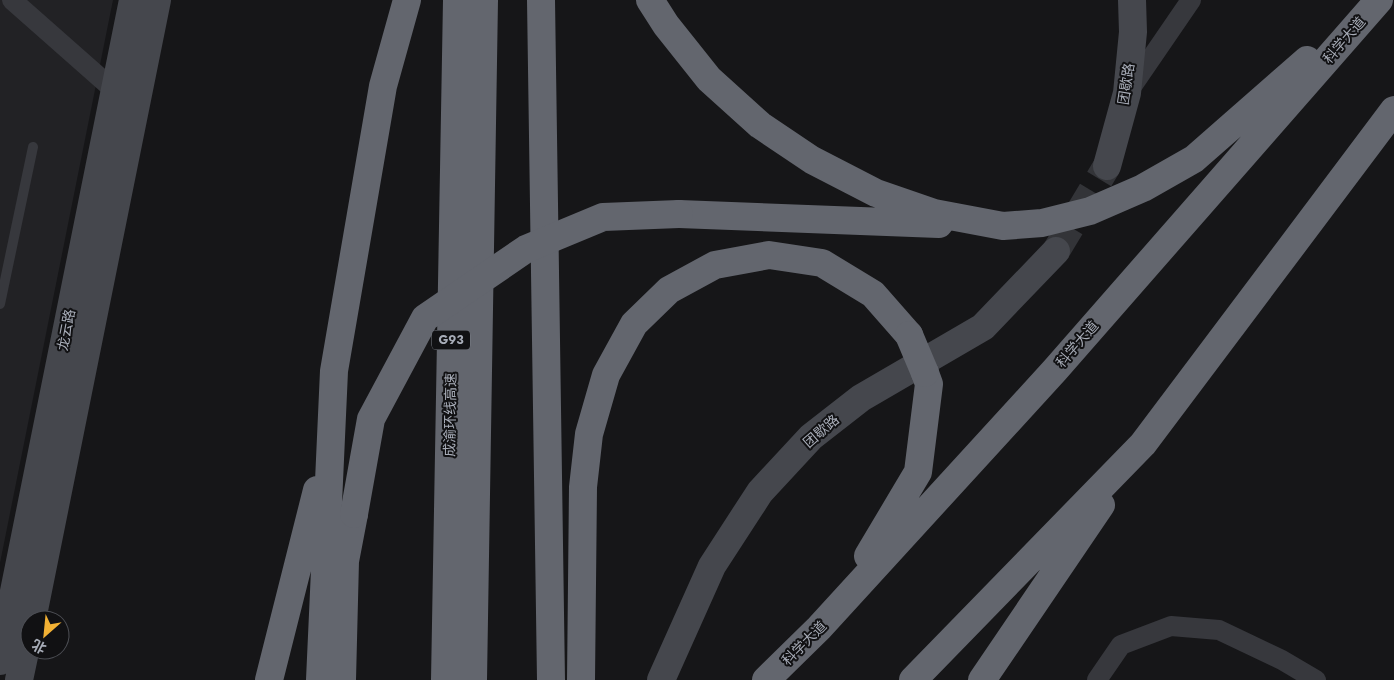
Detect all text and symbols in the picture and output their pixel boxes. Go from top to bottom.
street label: 科学大道 [1318,12,1370,68]
street label: 团歇路 [1113,62,1139,106]
street label: 龙云路 [52,307,80,353]
street label: 科学大道 [1051,316,1103,372]
road number: G93 [432,330,470,350]
street label: 成渝环线高速 [439,373,461,457]
street label: 团歇路 [799,410,843,452]
north arrow [20,610,70,660]
street label: 科学大道 [777,616,831,670]
text: 北 [28,634,50,659]

